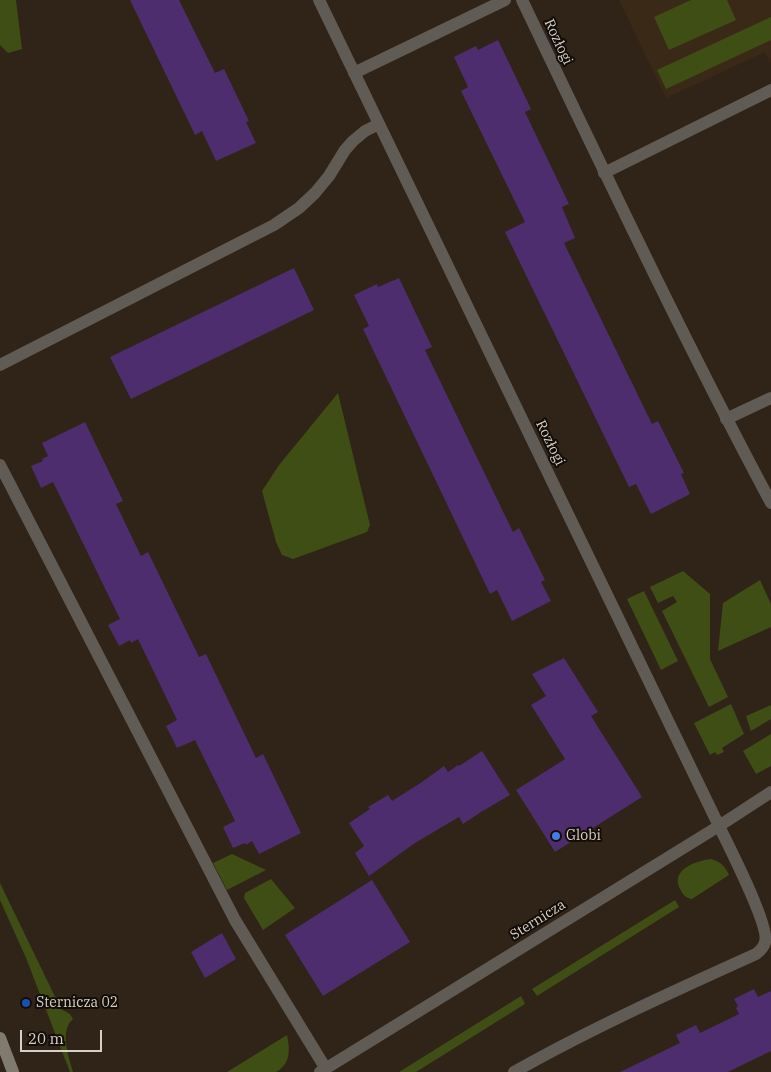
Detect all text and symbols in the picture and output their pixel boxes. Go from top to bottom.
street label: Rozłogi [540,17,576,67]
street label: Rozłogi [532,418,568,468]
place label: Globi [566,828,601,844]
marker: Globi [550,830,562,842]
street label: Sternicza [507,896,569,944]
place label: Sternicza 02 [36,995,118,1011]
marker: Sternicza 02 [20,997,32,1009]
scale bar [22,1020,105,1052]
text: 20 m [28,1029,64,1048]

